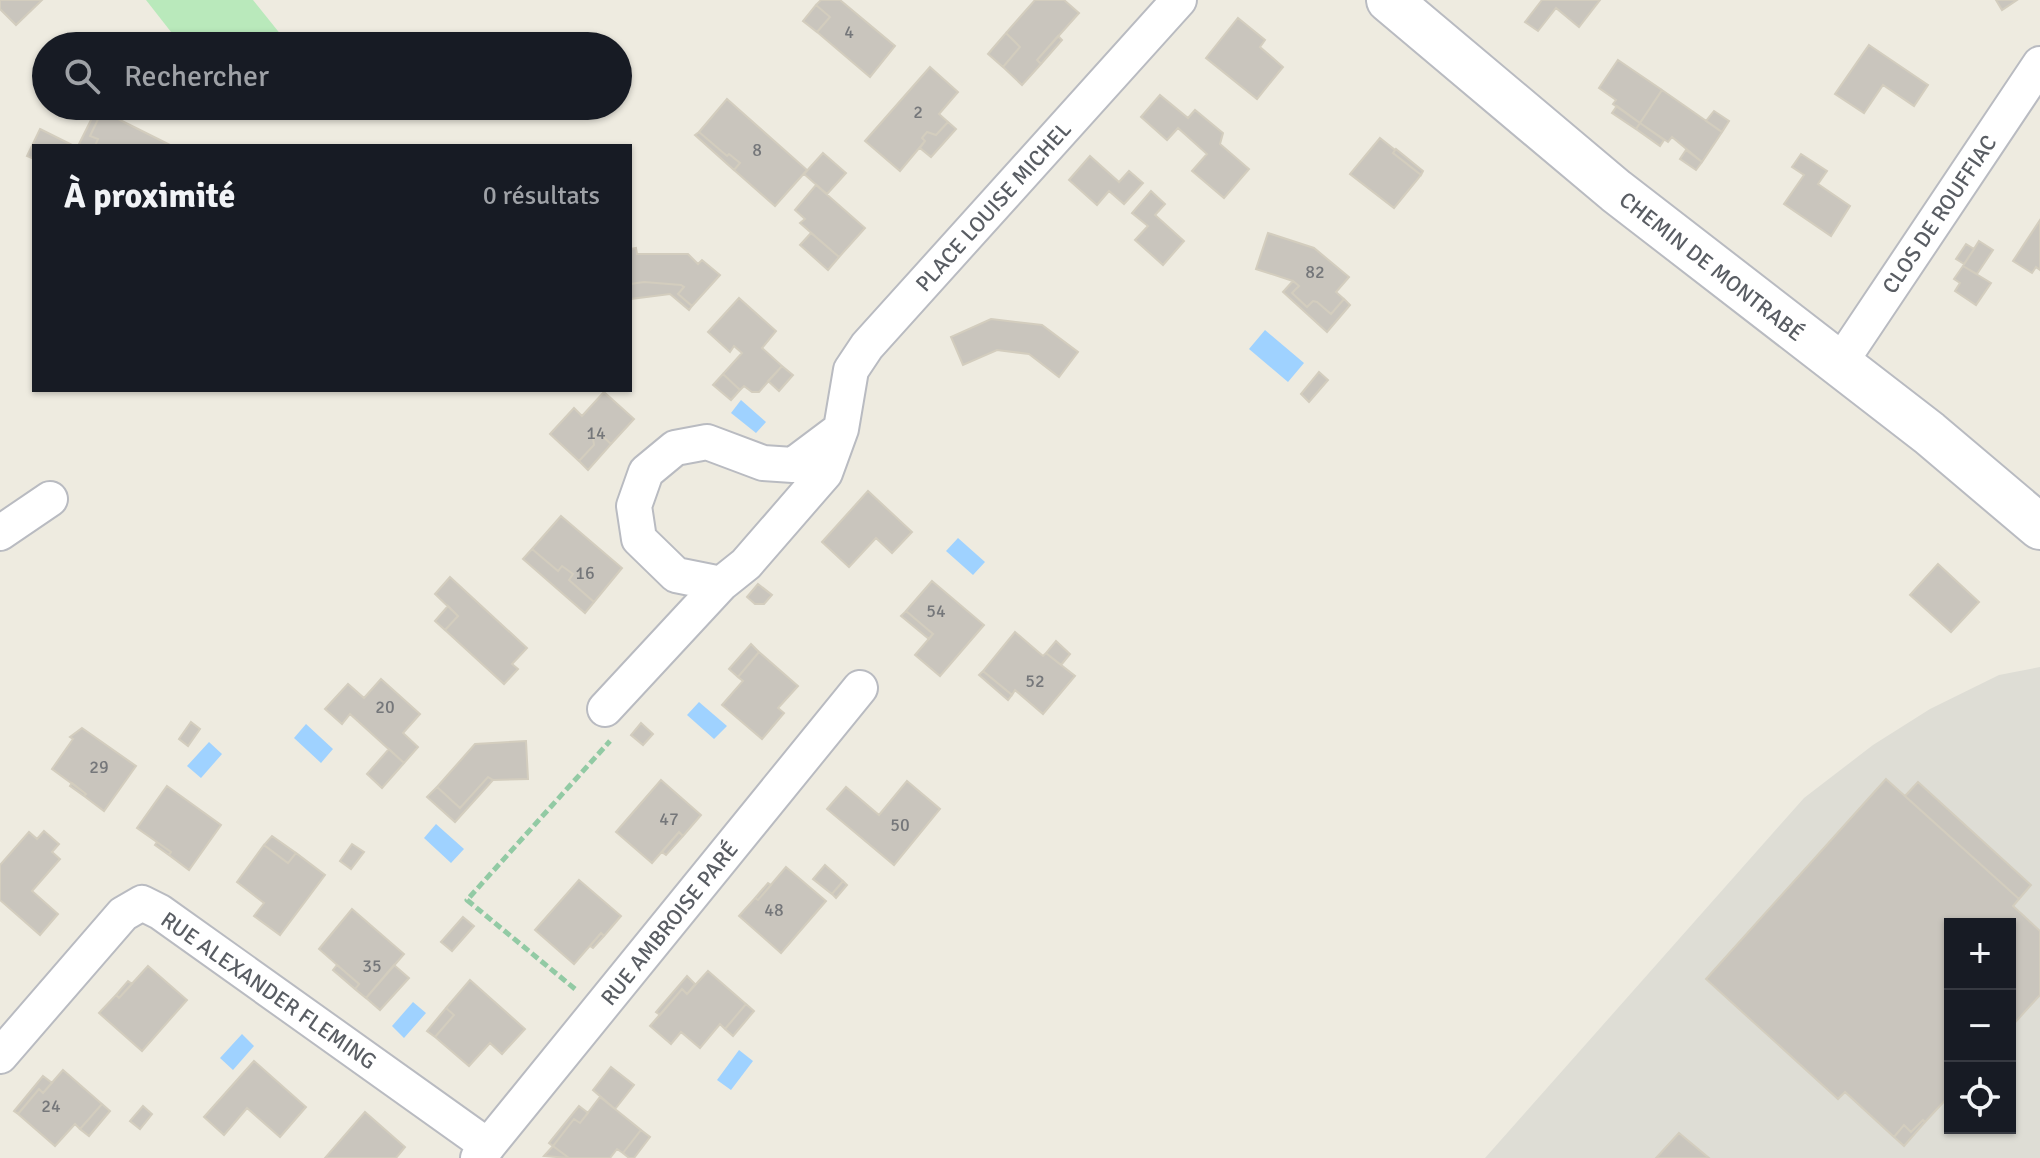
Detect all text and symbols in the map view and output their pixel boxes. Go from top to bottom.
house number: 4 [844,21,854,43]
search box [32,32,632,120]
icon: search [60,54,104,98]
text: Rechercher [124,58,269,95]
house number: 2 [913,101,923,123]
street label: PLACE LOUISE MICHEL [910,116,1077,297]
street label: CLOS DE ROUFFIAC [1876,130,2002,299]
house number: 8 [752,139,762,161]
text: À proximité [64,175,235,217]
text: 0 résultats [483,180,600,212]
street label: CHEMIN DE MONTRABÉ [1614,186,1809,347]
house number: 82 [1305,261,1325,283]
house number: 14 [586,422,606,444]
house number: 16 [575,562,595,584]
house number: 54 [926,600,946,622]
house number: 52 [1025,670,1045,692]
house number: 20 [375,696,395,718]
house number: 29 [89,756,109,778]
house number: 47 [659,808,679,830]
house number: 50 [890,814,910,836]
street label: RUE AMBROISE PARÉ [595,836,744,1011]
house number: 48 [764,899,784,921]
street label: RUE ALEXANDER FLEMING [156,906,382,1075]
map controls [1944,918,2016,1134]
button: + [1944,918,2016,990]
house number: 35 [362,955,382,977]
button: − [1944,990,2016,1062]
button: locate [1944,1062,2016,1134]
house number: 24 [41,1095,61,1117]

